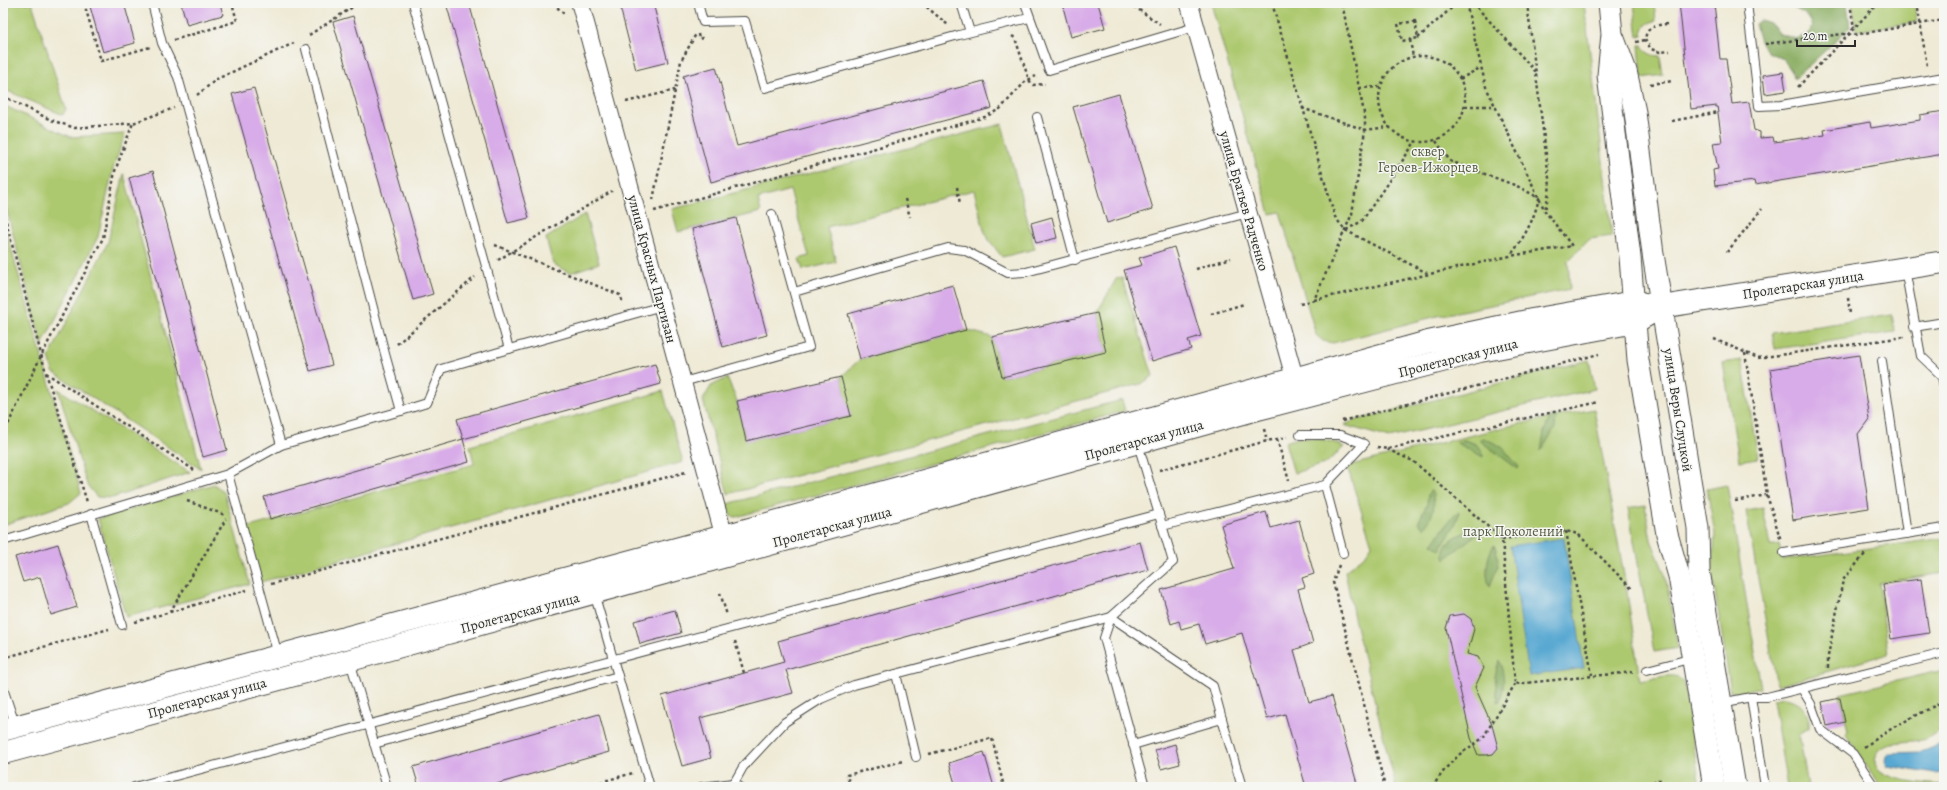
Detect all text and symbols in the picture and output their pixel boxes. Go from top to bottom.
scale bar [1797,22,1855,48]
text: 20 m [1803,28,1827,44]
street label: улица Братьев Радченко [1215,128,1273,273]
park label: сквер Героев-Ижорцев [1378,142,1479,177]
street label: улица Красных Партизан [623,192,681,345]
street label: Пролетарская улица [1741,266,1866,304]
street label: Пролетарская улица [1396,334,1520,382]
street label: улица Веры Слуцкой [1659,346,1697,473]
street label: Пролетарская улица [1082,415,1206,465]
street label: Пролетарская улица [770,502,894,552]
park label: парк Поколений [1463,522,1563,541]
street label: Пролетарская улица [458,588,582,638]
street label: Пролетарская улица [145,673,269,723]

